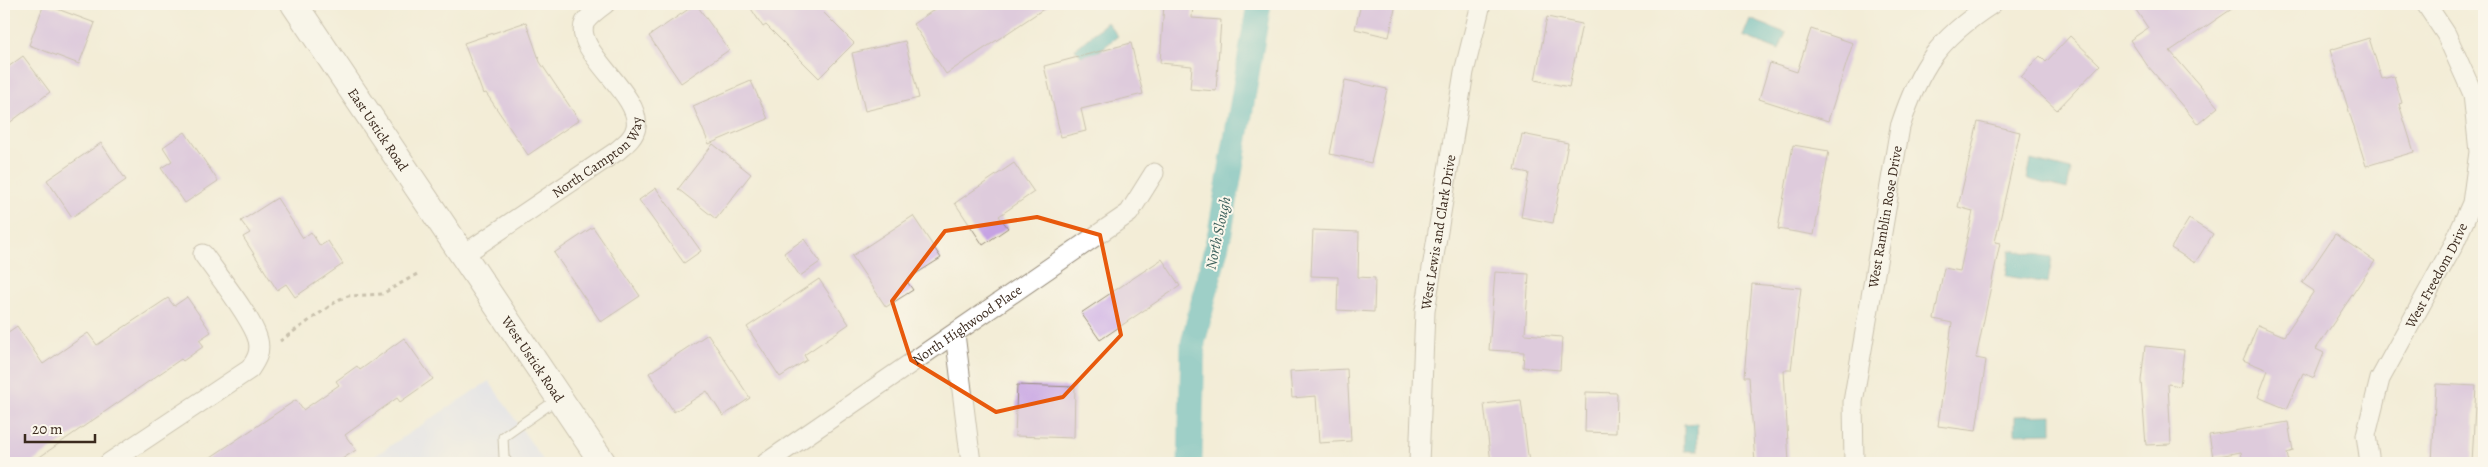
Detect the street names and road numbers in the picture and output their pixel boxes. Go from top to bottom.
street label: East Ustick Road [344,84,413,175]
street label: North Campton Way [548,115,646,202]
street label: West Ramblin Rose Drive [1863,144,1906,290]
street label: West Lewis and Clark Drive [1416,153,1460,312]
street label: West Freedom Drive [2400,220,2472,332]
street label: North Highwood Place [908,280,1026,369]
street label: West Ustick Road [497,311,569,406]

